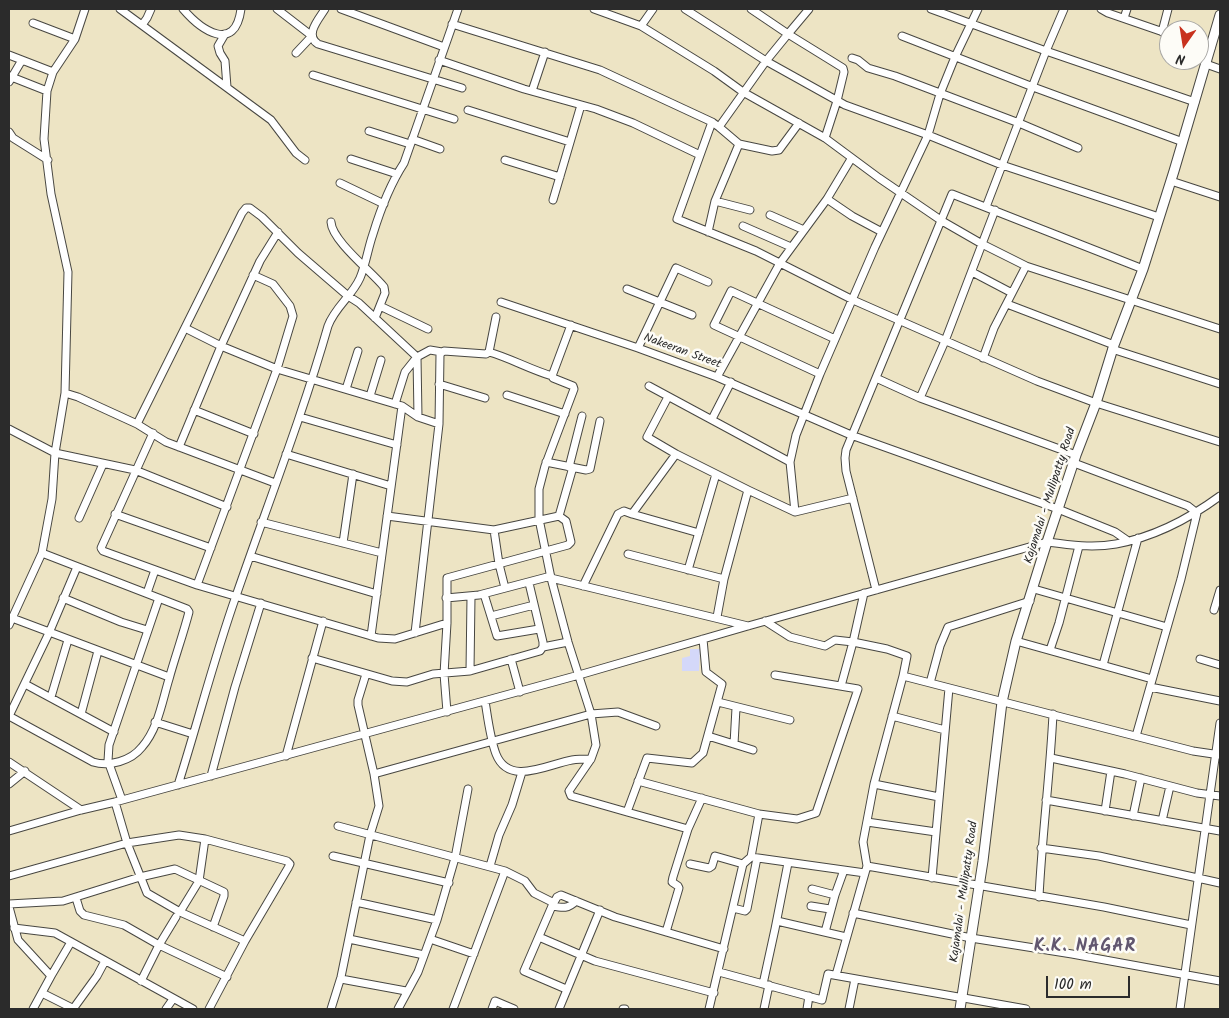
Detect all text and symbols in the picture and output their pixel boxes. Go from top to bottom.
north arrow [1159,20,1209,70]
text: N [1174,47,1188,70]
street label: Nakeeran Street [641,331,723,373]
street label: Kajamalai - Mullipatty Road [1022,426,1080,566]
street label: Kajamalai - Mullipatty Road [948,821,982,963]
district label: K.K. NAGAR [1032,937,1138,959]
scale bar [1049,966,1133,998]
text: 100 m [1054,973,1092,997]

